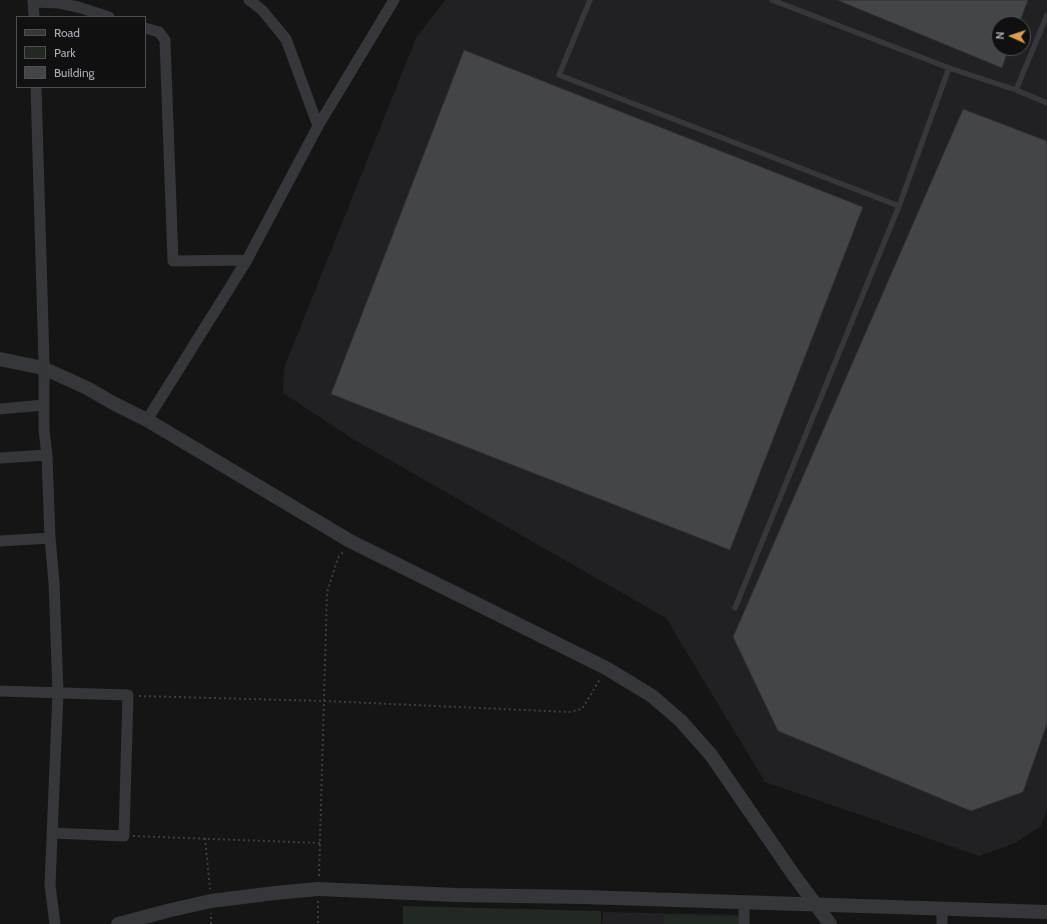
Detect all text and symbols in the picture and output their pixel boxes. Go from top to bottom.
legend [16,16,146,88]
north arrow [991,16,1031,56]
text: Road [54,25,80,40]
text: N [993,31,1007,40]
text: Park [54,45,76,60]
text: Building [54,65,95,80]

